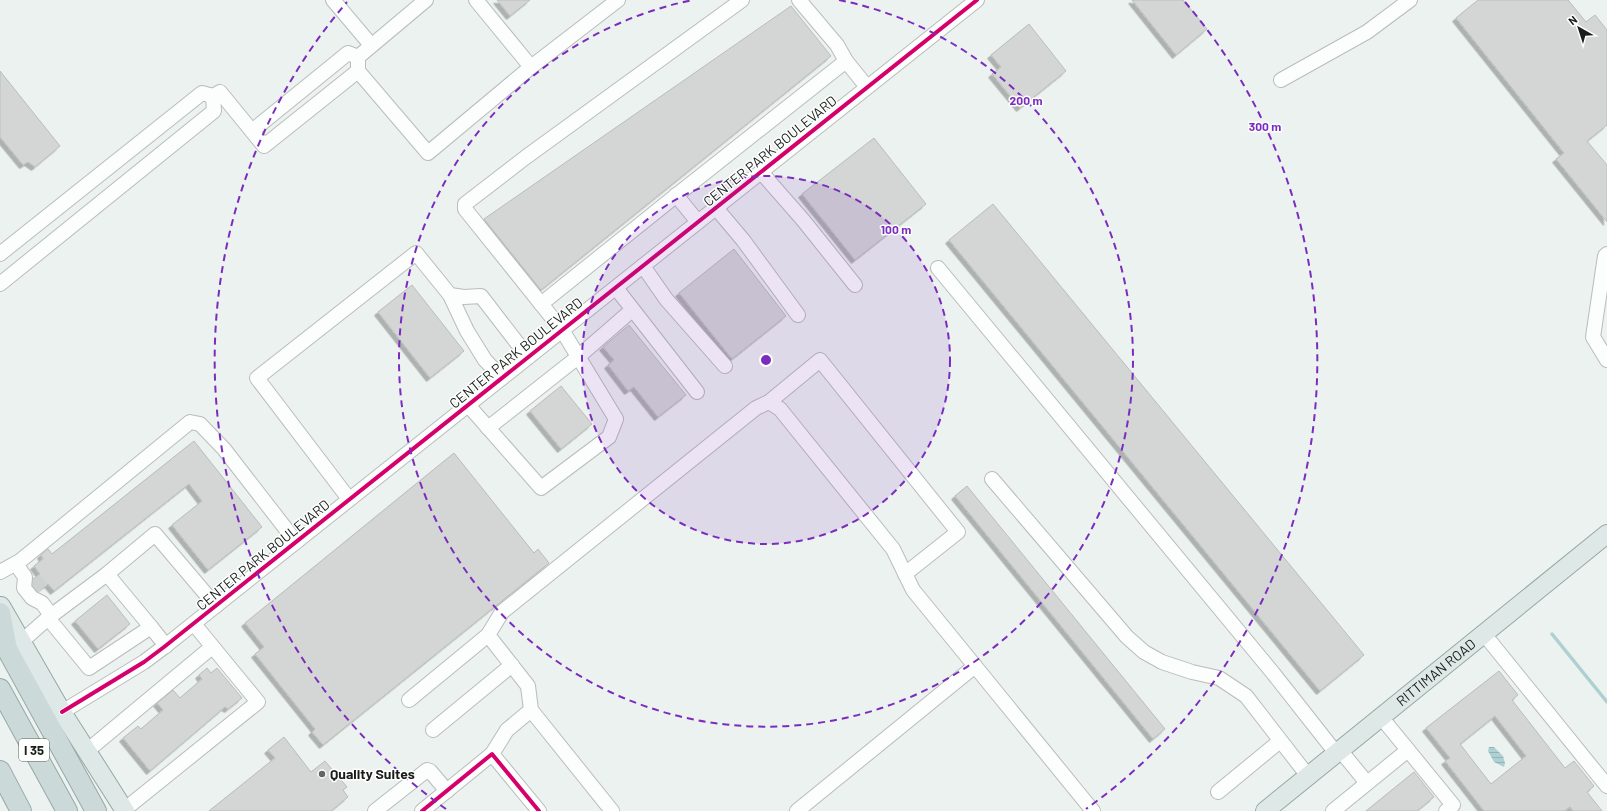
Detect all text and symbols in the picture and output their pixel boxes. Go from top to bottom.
north arrow [1559,8,1599,48]
text: N [1565,12,1579,27]
street label: CENTER PARK BOULEVARD [700,92,840,210]
text: 200 m [1010,93,1042,107]
text: 300 m [1249,119,1281,133]
text: 100 m [881,222,911,236]
street label: CENTER PARK BOULEVARD [446,294,586,412]
centre of rings [759,353,773,367]
street label: CENTER PARK BOULEVARD [193,496,333,614]
street label: RITTIMAN ROAD [1393,635,1479,709]
road number: I 35 [19,739,49,761]
place label: Quality Suites [330,765,415,782]
marker: Quality Suites [317,769,327,779]

